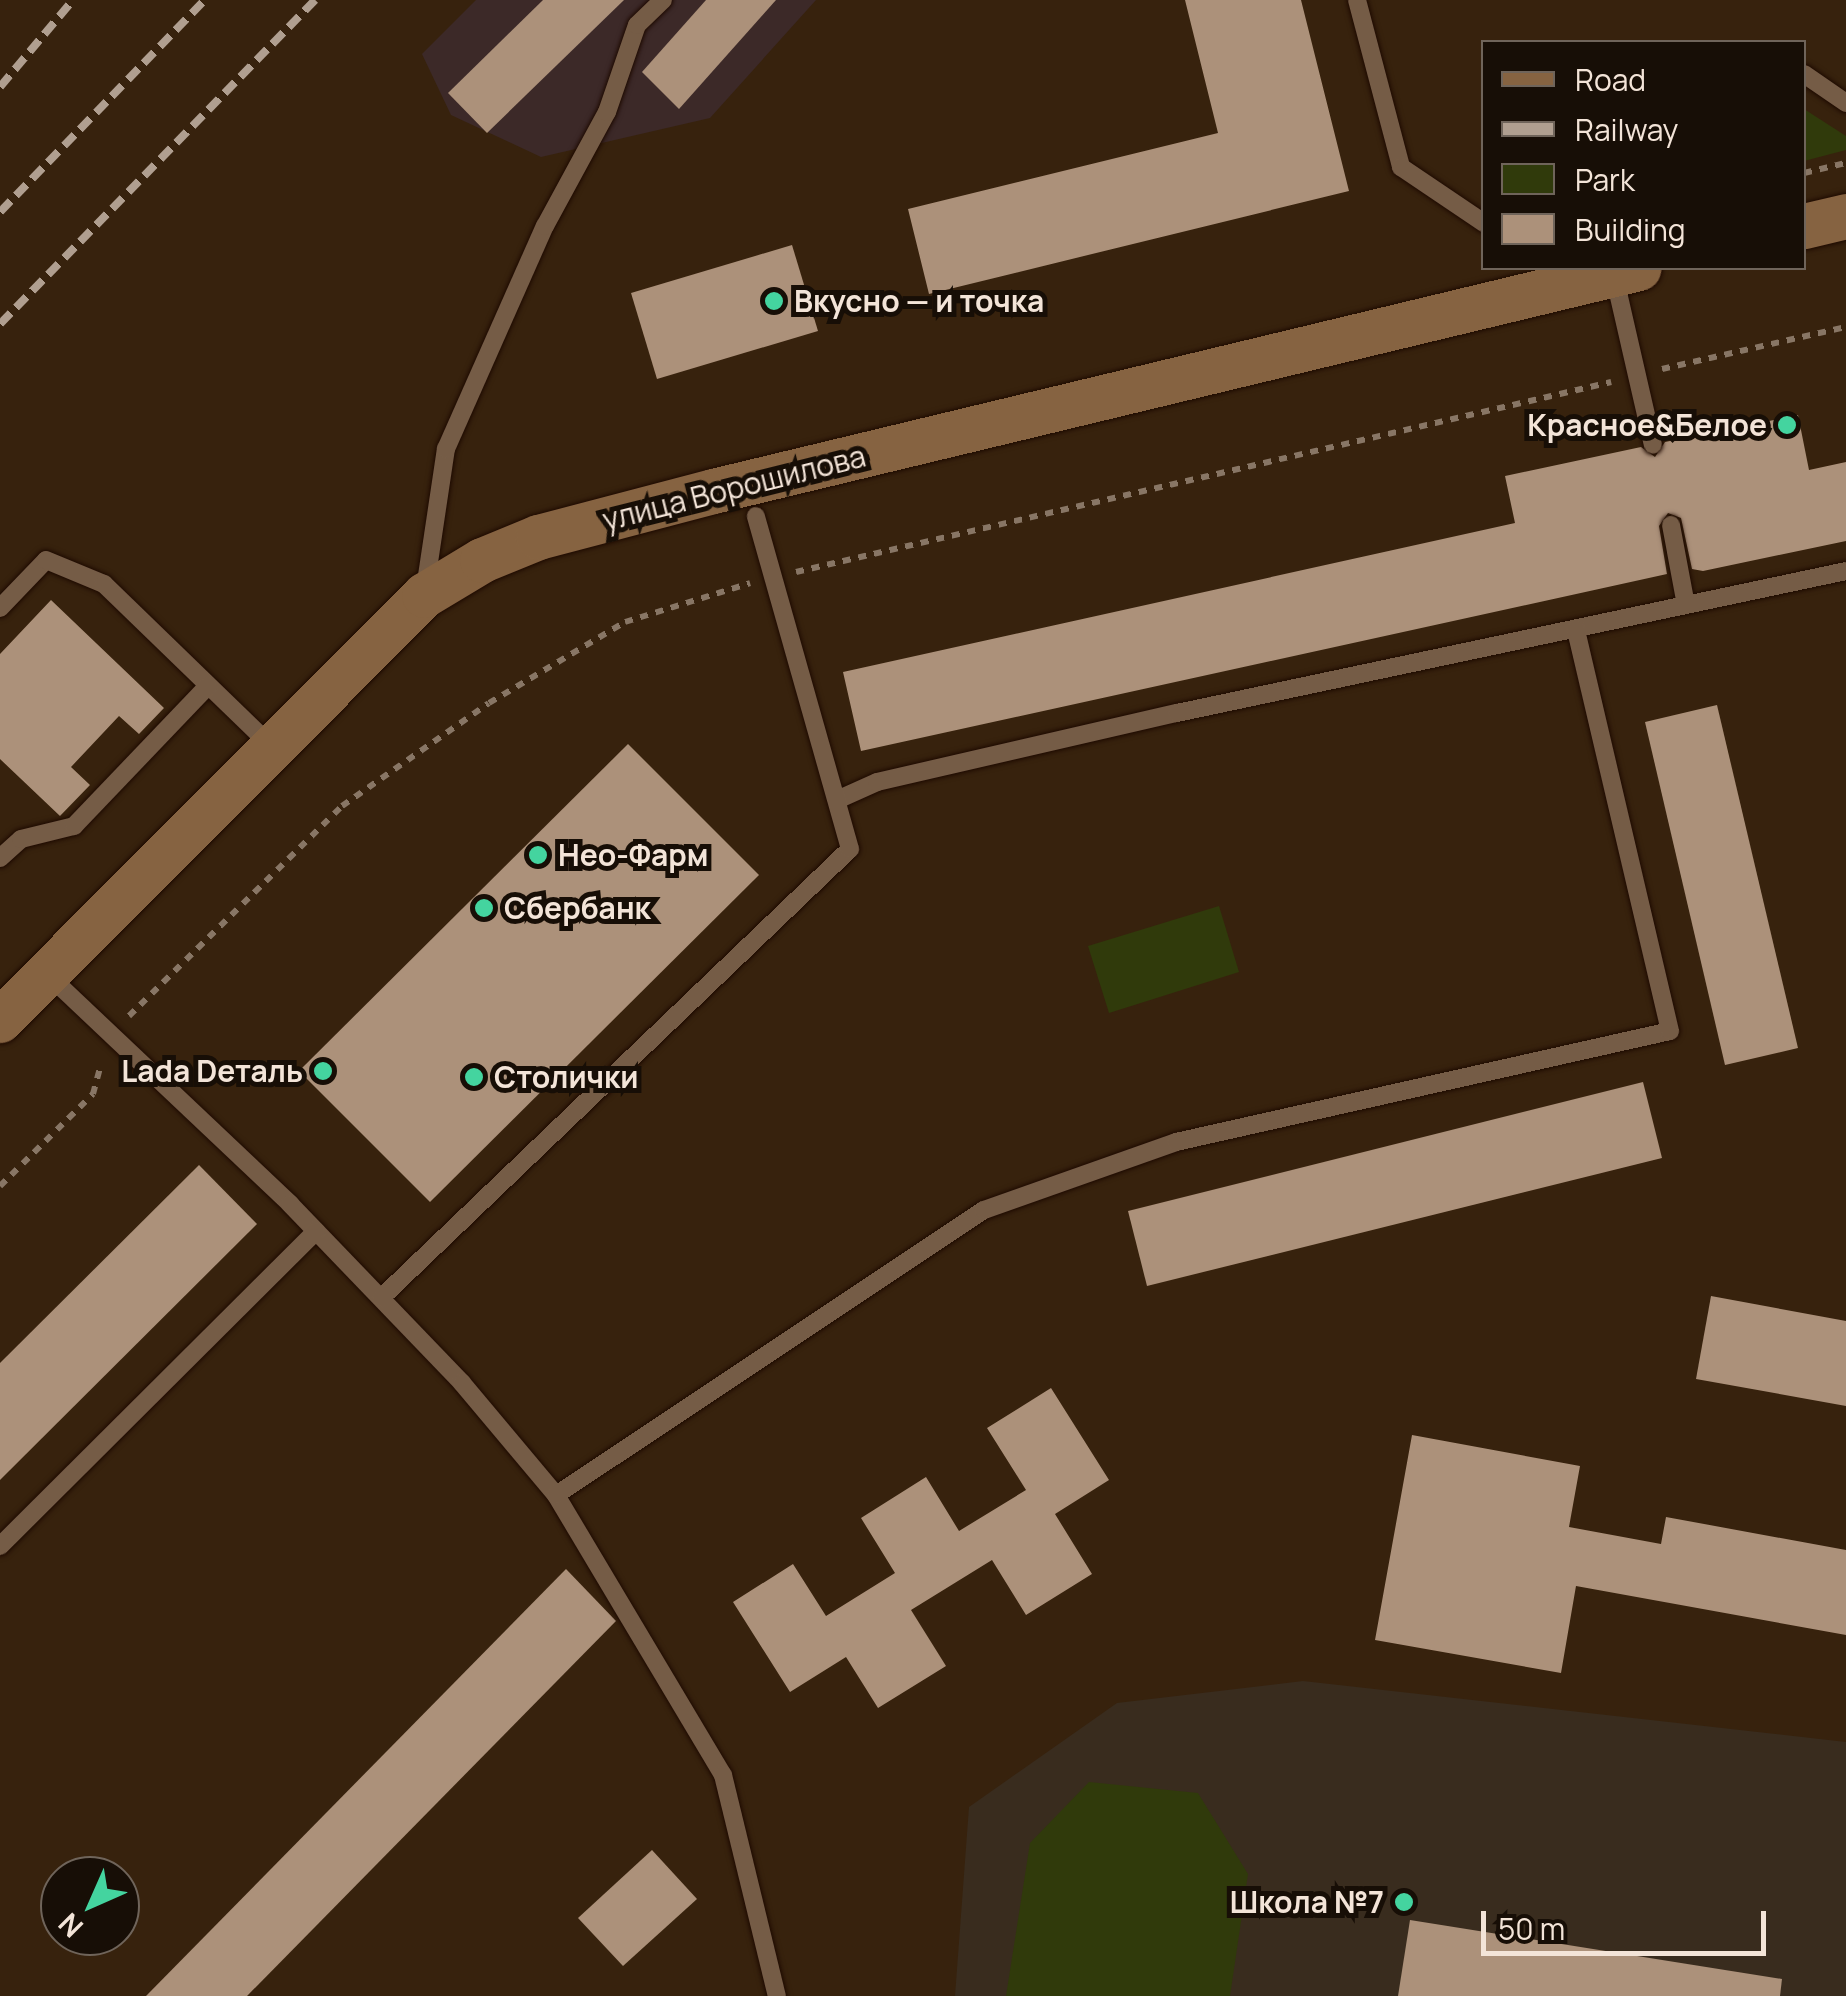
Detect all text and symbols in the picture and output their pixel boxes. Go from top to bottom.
legend [1481,40,1806,270]
text: Road [1575,59,1646,100]
text: Railway [1575,109,1678,150]
text: Park [1575,159,1635,200]
text: Building [1575,209,1686,250]
place label: Вкусно — и точка [794,283,1044,319]
marker: Вкусно — и точка [763,290,785,312]
place label: Красное&Белое [1527,407,1767,443]
marker: Красное&Белое [1776,414,1798,436]
street label: улица Ворошилова [599,438,869,538]
place label: Нео-Фарм [558,837,708,873]
marker: Нео-Фарм [527,844,549,866]
place label: Сбербанк [504,890,651,926]
marker: Сбербанк [473,897,495,919]
place label: Lada Dеталь [121,1053,303,1089]
place label: Столички [494,1059,638,1095]
marker: Lada Dеталь [312,1060,334,1082]
marker: Столички [463,1066,485,1088]
north arrow [40,1856,140,1956]
place label: Школа №7 [1230,1884,1384,1920]
marker: Школа №7 [1393,1891,1415,1913]
scale bar [1486,1891,1771,1953]
text: N [50,1905,91,1946]
text: 50 m [1498,1908,1565,1949]

